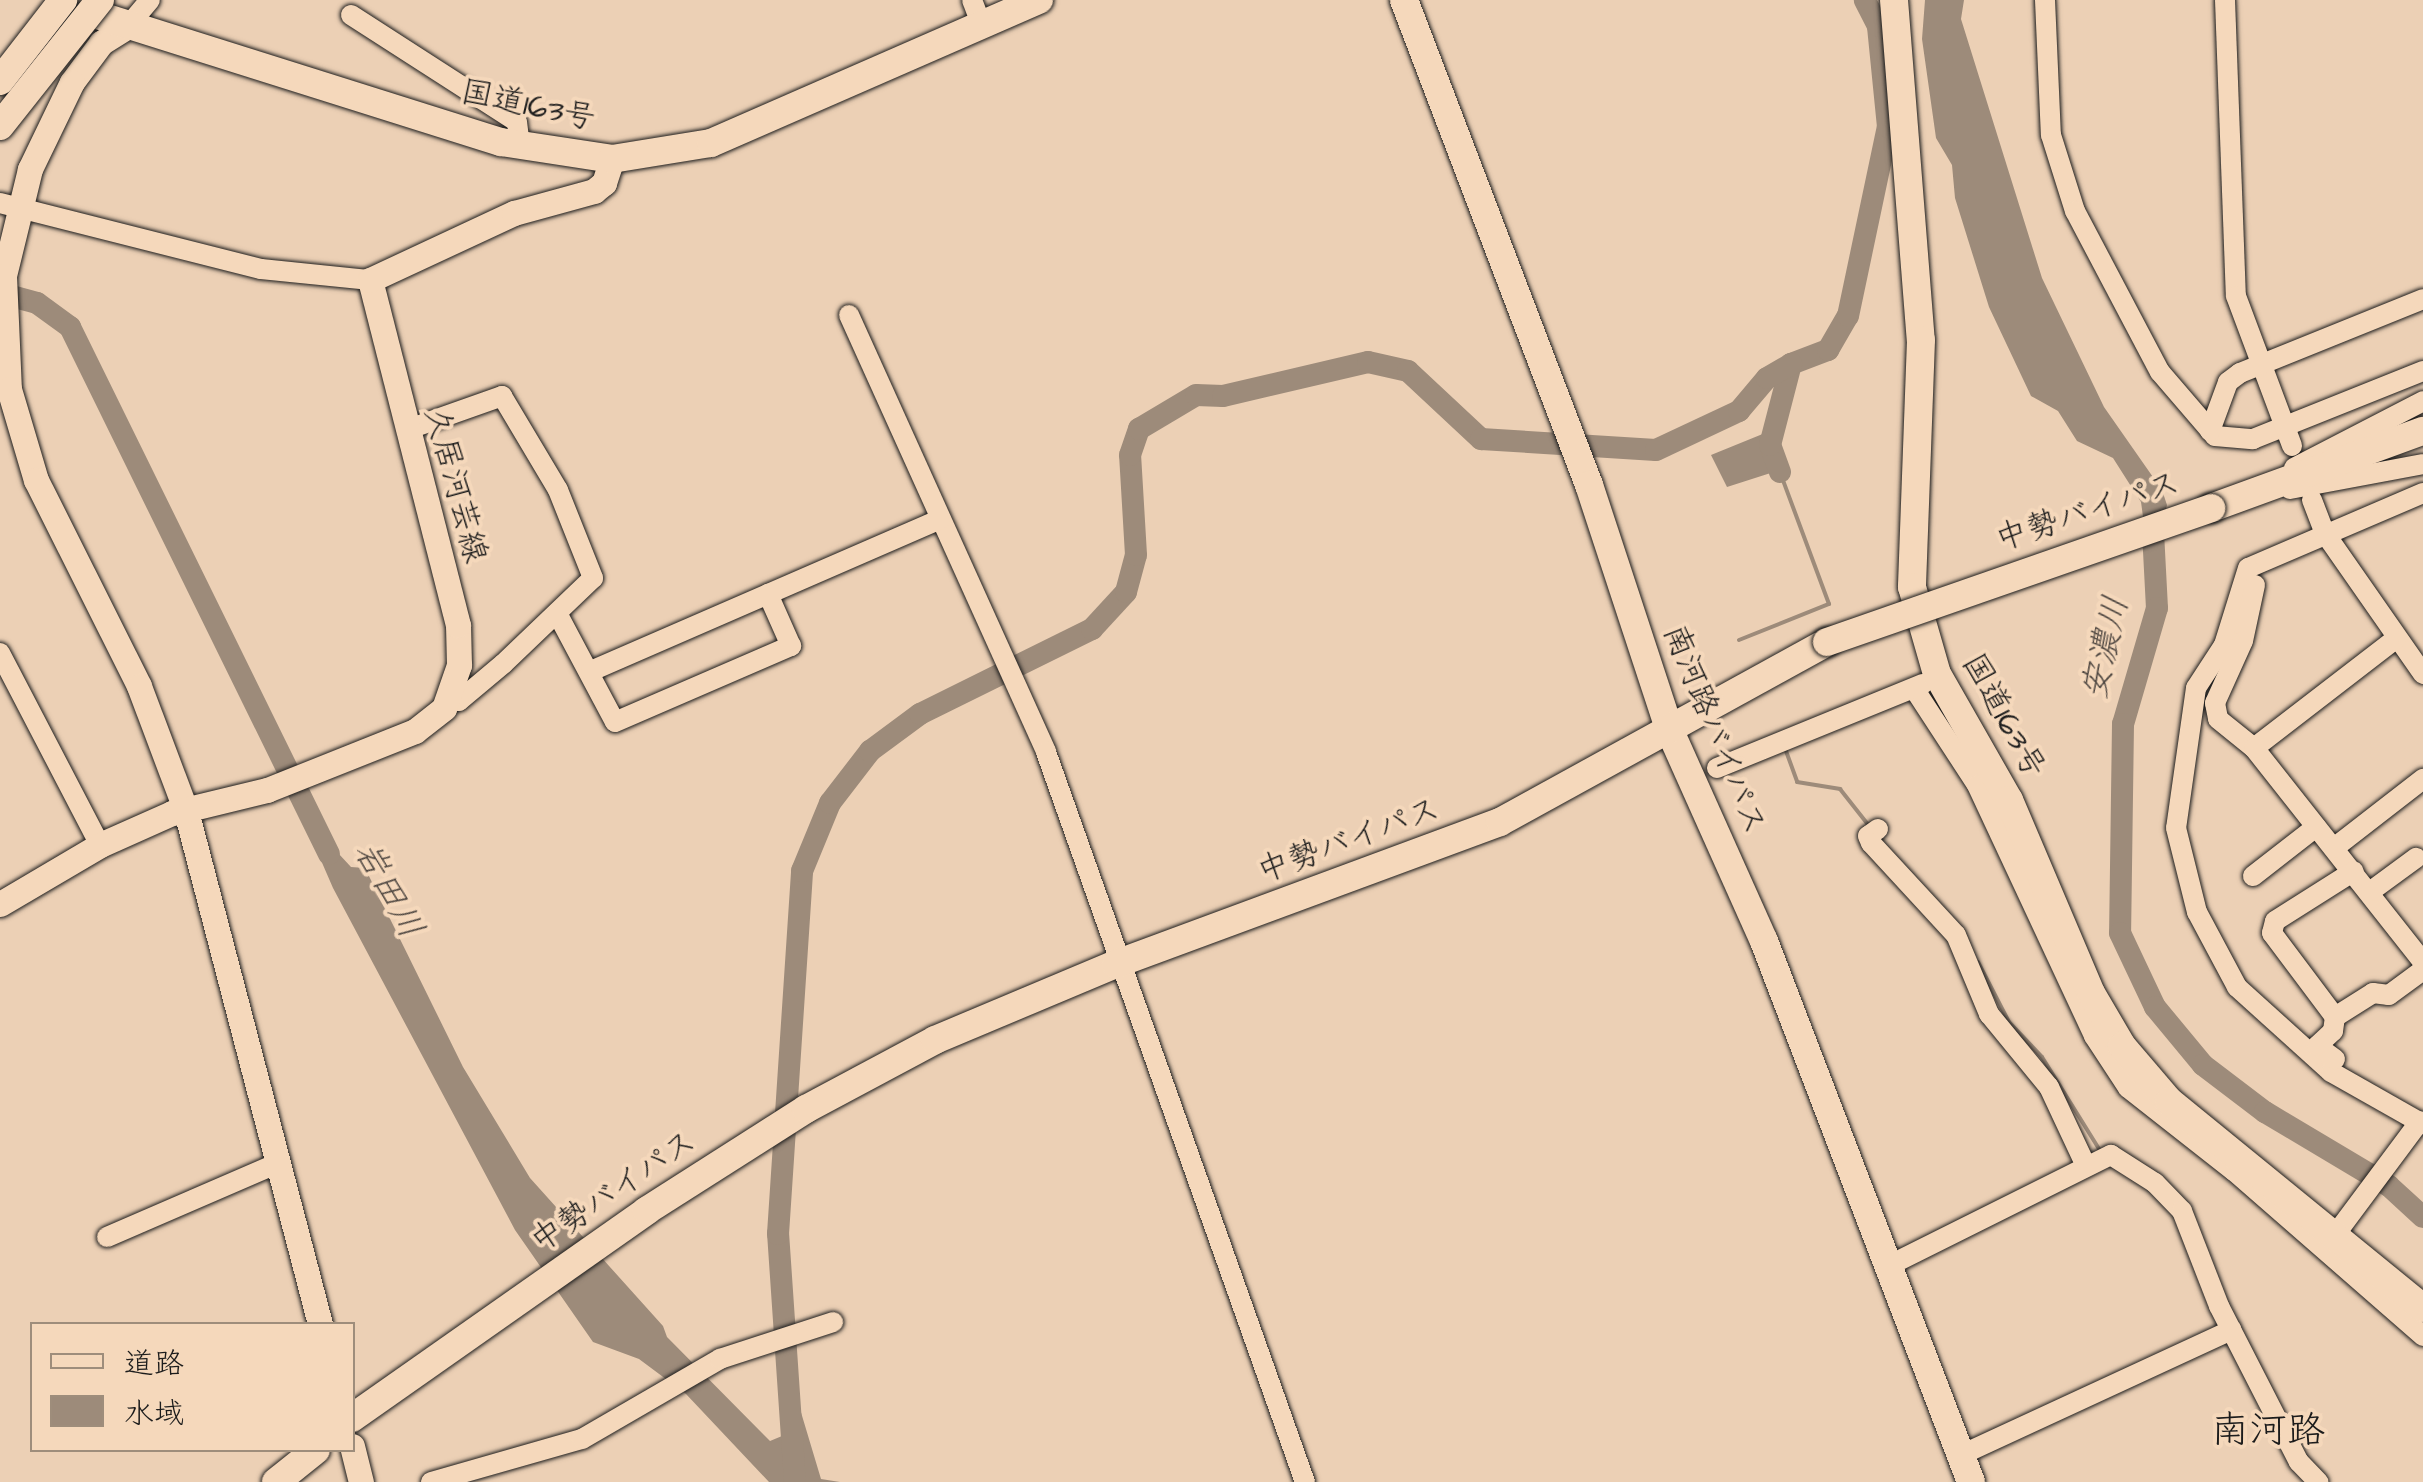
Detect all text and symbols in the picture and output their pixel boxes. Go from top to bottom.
street label: 国道163号 [457,73,599,139]
street label: 久居河芸線 [416,403,494,567]
street label: 中勢バイパス [1991,464,2185,560]
water label: 安濃川 [2074,592,2138,704]
street label: 南河路バイパス [1654,619,1774,841]
street label: 国道163号 [1953,647,2053,785]
street label: 中勢バイパス [1252,790,1446,892]
water label: 岩田川 [344,834,432,946]
street label: 中勢バイパス [524,1122,704,1262]
legend [30,1322,355,1452]
text: 道路 [124,1343,184,1385]
text: 水域 [124,1393,184,1435]
district label: 南河路 [2211,1409,2325,1455]

